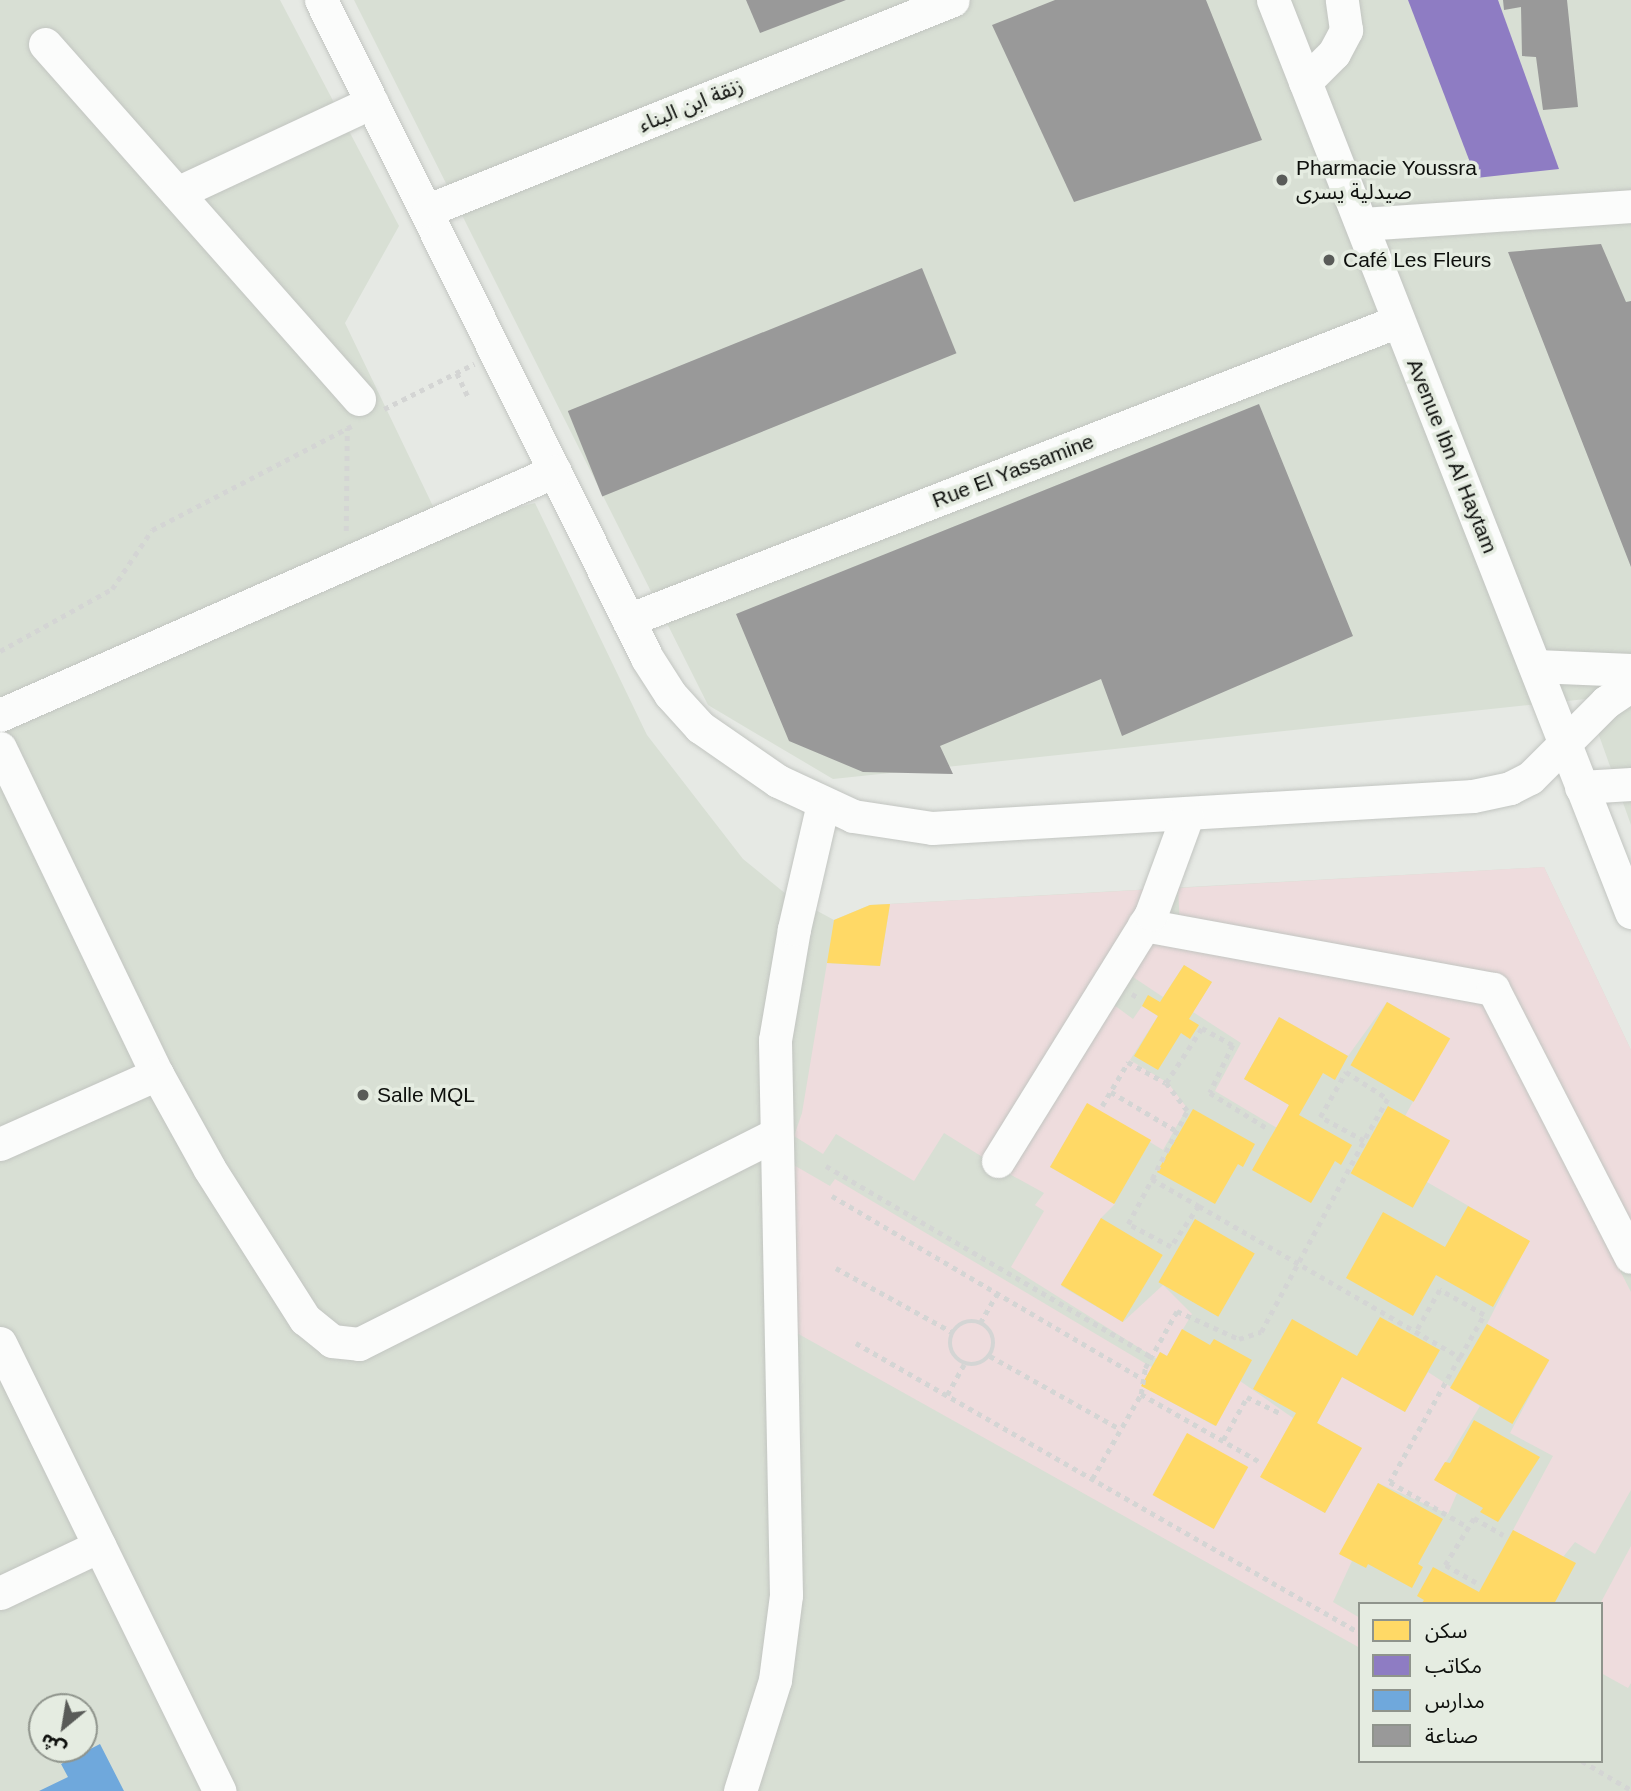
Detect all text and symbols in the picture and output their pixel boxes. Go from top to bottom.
street label: زنقة ابن البناء [635,73,747,137]
place label: Pharmacie Youssra صيدلية يسرى [1296,155,1477,205]
marker: Pharmacie Youssra صيدلية يسرى [1274,172,1290,188]
place label: Café Les Fleurs [1343,247,1491,273]
marker: Café Les Fleurs [1321,252,1337,268]
street label: Avenue Ibn Al Haytam [1401,355,1503,557]
street label: Rue El Yassamine [929,429,1097,513]
place label: Salle MQL [377,1082,475,1108]
marker: Salle MQL [355,1087,371,1103]
legend [1358,1602,1603,1763]
text: سكن [1425,1619,1467,1642]
text: مكاتب [1425,1654,1482,1677]
text: مدارس [1425,1689,1485,1712]
north arrow [28,1693,98,1763]
text: صناعة [1425,1724,1478,1747]
text: ش [37,1729,70,1760]

